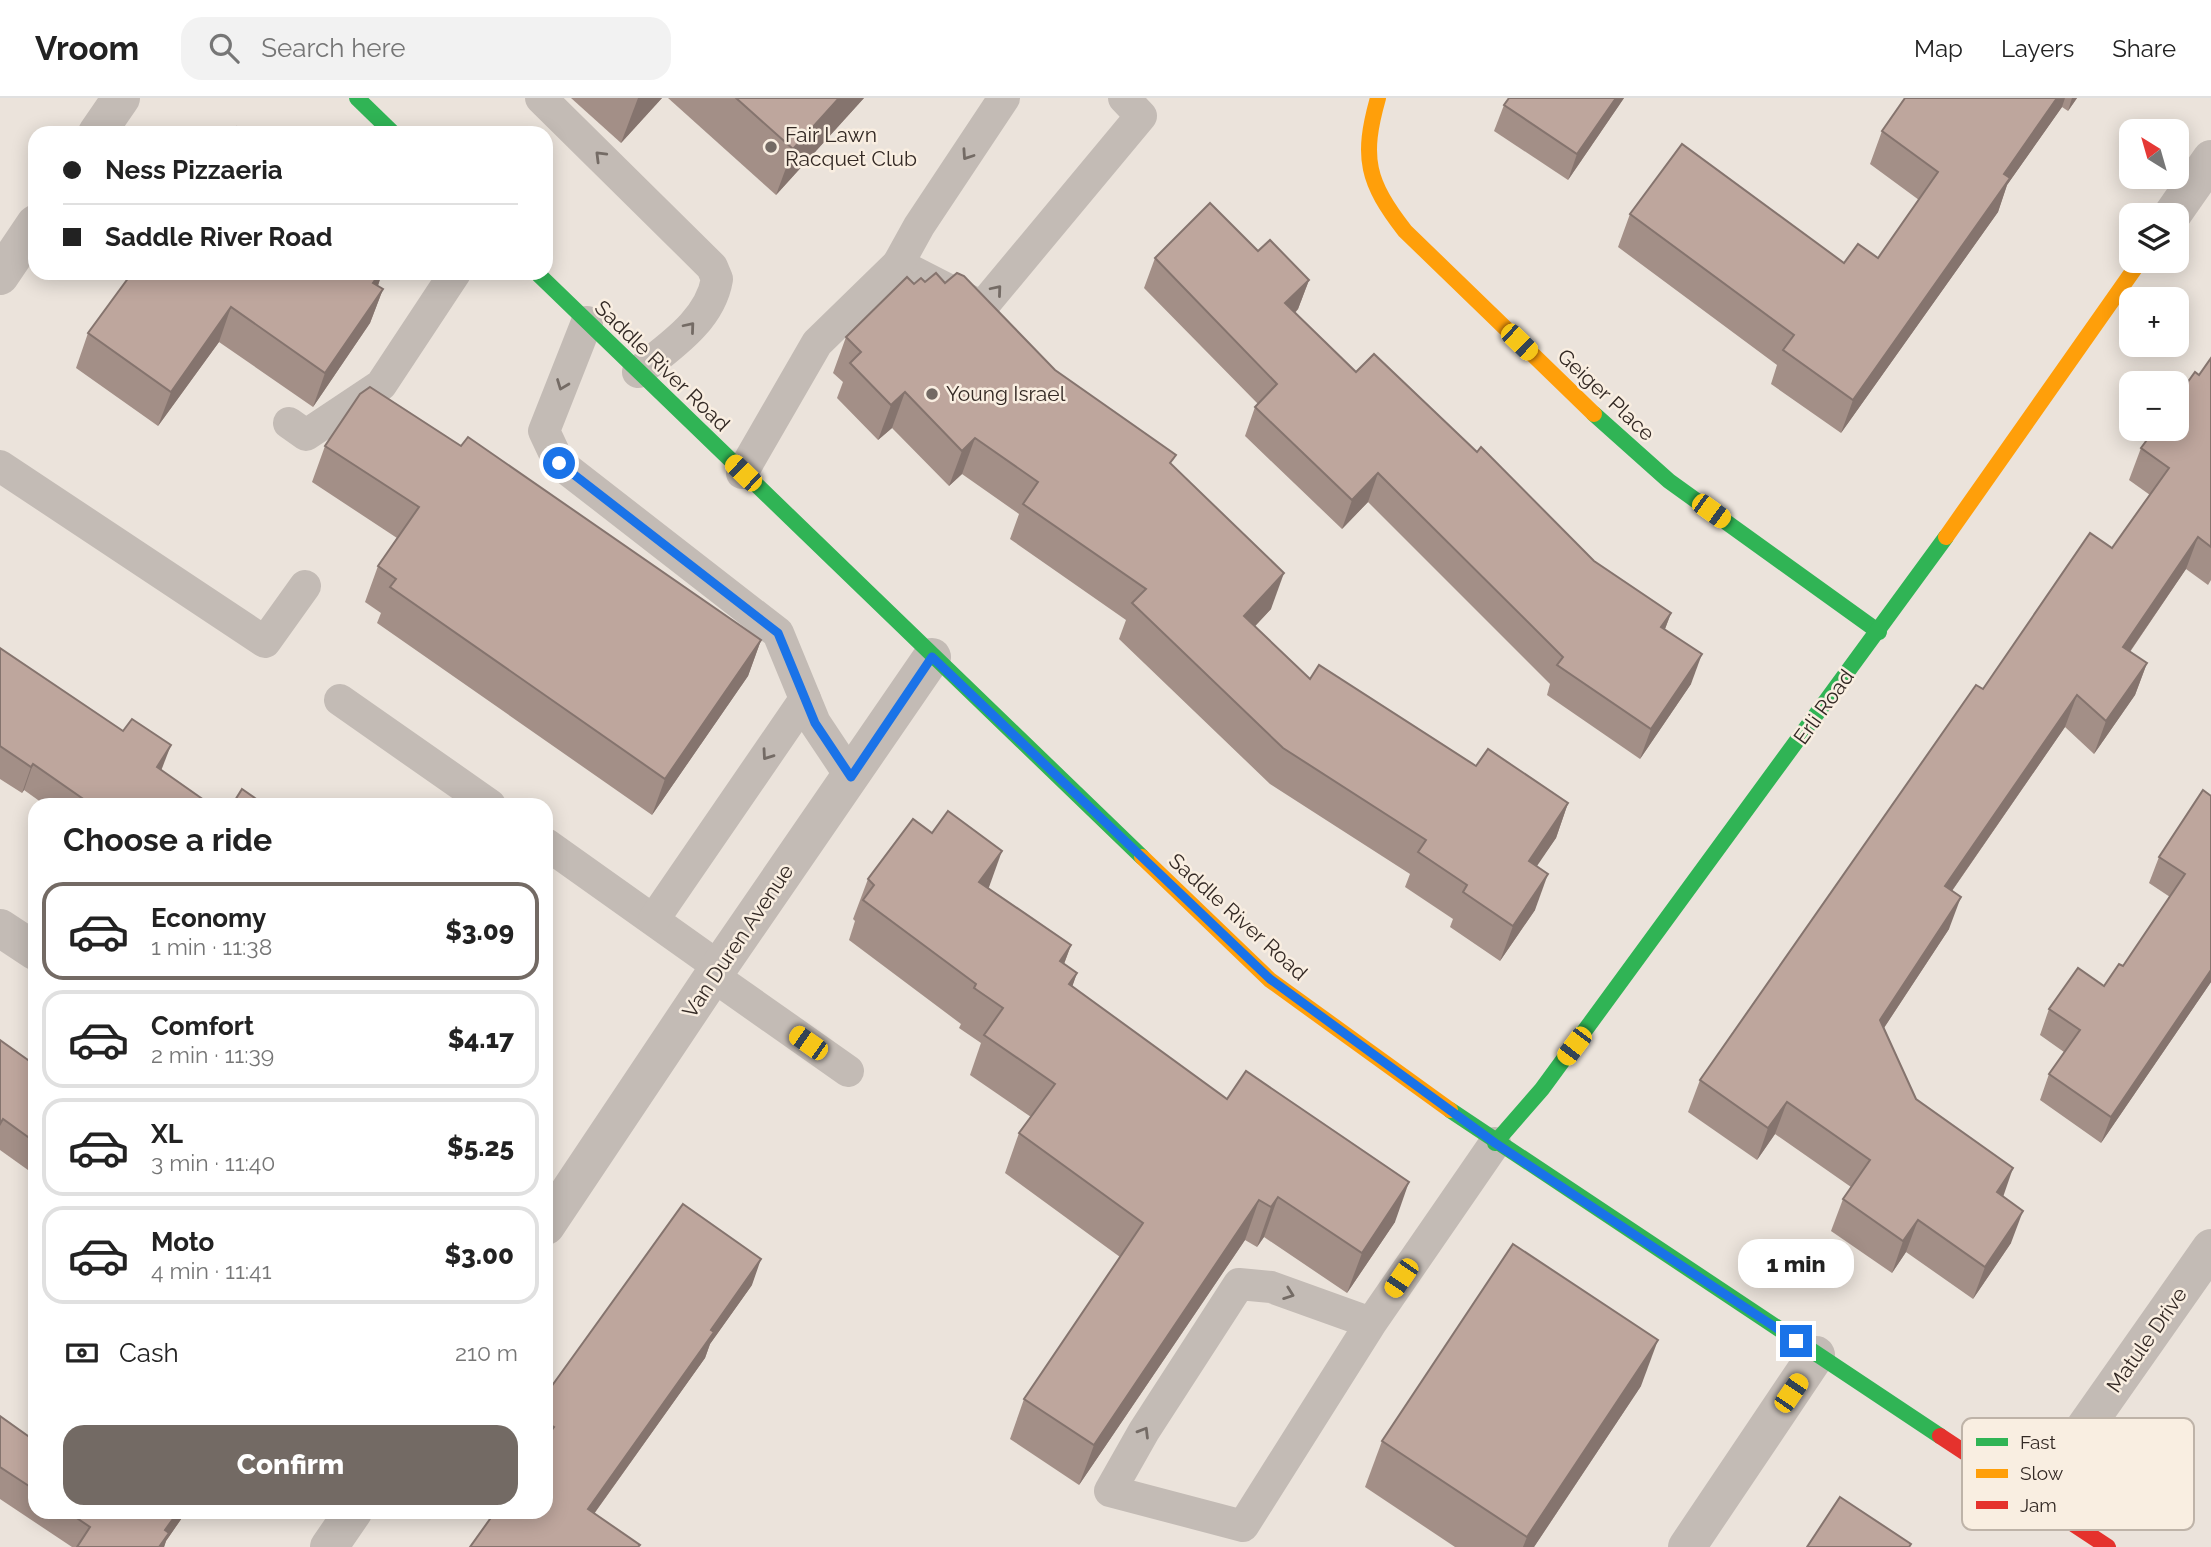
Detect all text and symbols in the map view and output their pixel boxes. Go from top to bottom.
search box [181,17,671,80]
text: Vroom [35,29,139,68]
icon: search [205,29,243,67]
text: Search here [261,33,406,63]
text: Map [1914,34,1963,63]
text: Layers [2001,34,2074,63]
text: Share [2112,34,2176,63]
north arrow [2119,119,2189,189]
map controls [2119,119,2189,441]
place label: Fair Lawn Racquet Club [785,122,917,171]
marker: Fair Lawn Racquet Club [763,139,779,155]
one-way arrow [962,147,975,160]
one-way arrow [595,151,608,164]
text: Ness Pizzaeria [105,155,283,185]
button: layers [2119,203,2189,273]
text: Saddle River Road [105,222,333,252]
one-way arrow [989,285,1001,298]
button: + [2119,287,2189,357]
street label: Saddle River Road [590,295,735,436]
car [1497,320,1542,364]
one-way arrow [682,323,694,336]
street label: Geiger Place [1553,343,1660,446]
button: − [2119,371,2189,441]
one-way arrow [557,379,571,391]
place label: Young Israel [946,381,1066,406]
marker: Young Israel [924,386,940,402]
route start [543,447,575,479]
car [721,451,766,495]
car [1688,490,1735,532]
street label: Erli Road [1788,665,1859,749]
one-way arrow [763,747,775,760]
text: Choose a ride [63,821,272,858]
street label: Saddle River Road [1164,848,1313,985]
street label: Van Duren Avenue [677,859,798,1022]
icon: car [67,900,130,963]
text: Economy [151,903,266,933]
text: $3.09 [445,916,514,946]
text: 1 min · 11:38 [151,933,272,960]
icon: car [67,1008,130,1071]
text: Comfort [151,1011,254,1041]
car [785,1022,832,1064]
car [1553,1023,1596,1069]
text: $4.17 [448,1024,514,1054]
text: 2 min · 11:39 [151,1041,274,1068]
icon: car [67,1116,130,1179]
text: XL [151,1119,183,1149]
text: $5.25 [447,1132,514,1162]
text: 3 min · 11:40 [151,1149,275,1176]
icon: car [67,1224,130,1287]
text: Moto [151,1227,214,1257]
text: $3.00 [445,1240,514,1270]
callout: 1 min [1738,1240,1854,1288]
text: 1 min [1766,1250,1826,1277]
car [1381,1255,1422,1301]
text: 4 min · 11:41 [151,1257,271,1284]
street label: Matule Drive [2101,1282,2192,1397]
one-way arrow [1283,1286,1295,1300]
route end [1780,1325,1812,1357]
icon: cash [63,1334,101,1372]
text: Cash [119,1338,179,1368]
text: 210 m [455,1339,518,1366]
car [1771,1370,1812,1416]
legend [1962,1418,2194,1530]
button: Confirm [63,1425,518,1505]
one-way arrow [1135,1426,1148,1439]
text: Fast [2020,1431,2056,1453]
text: Slow [2020,1462,2064,1484]
text: Jam [2020,1494,2057,1516]

